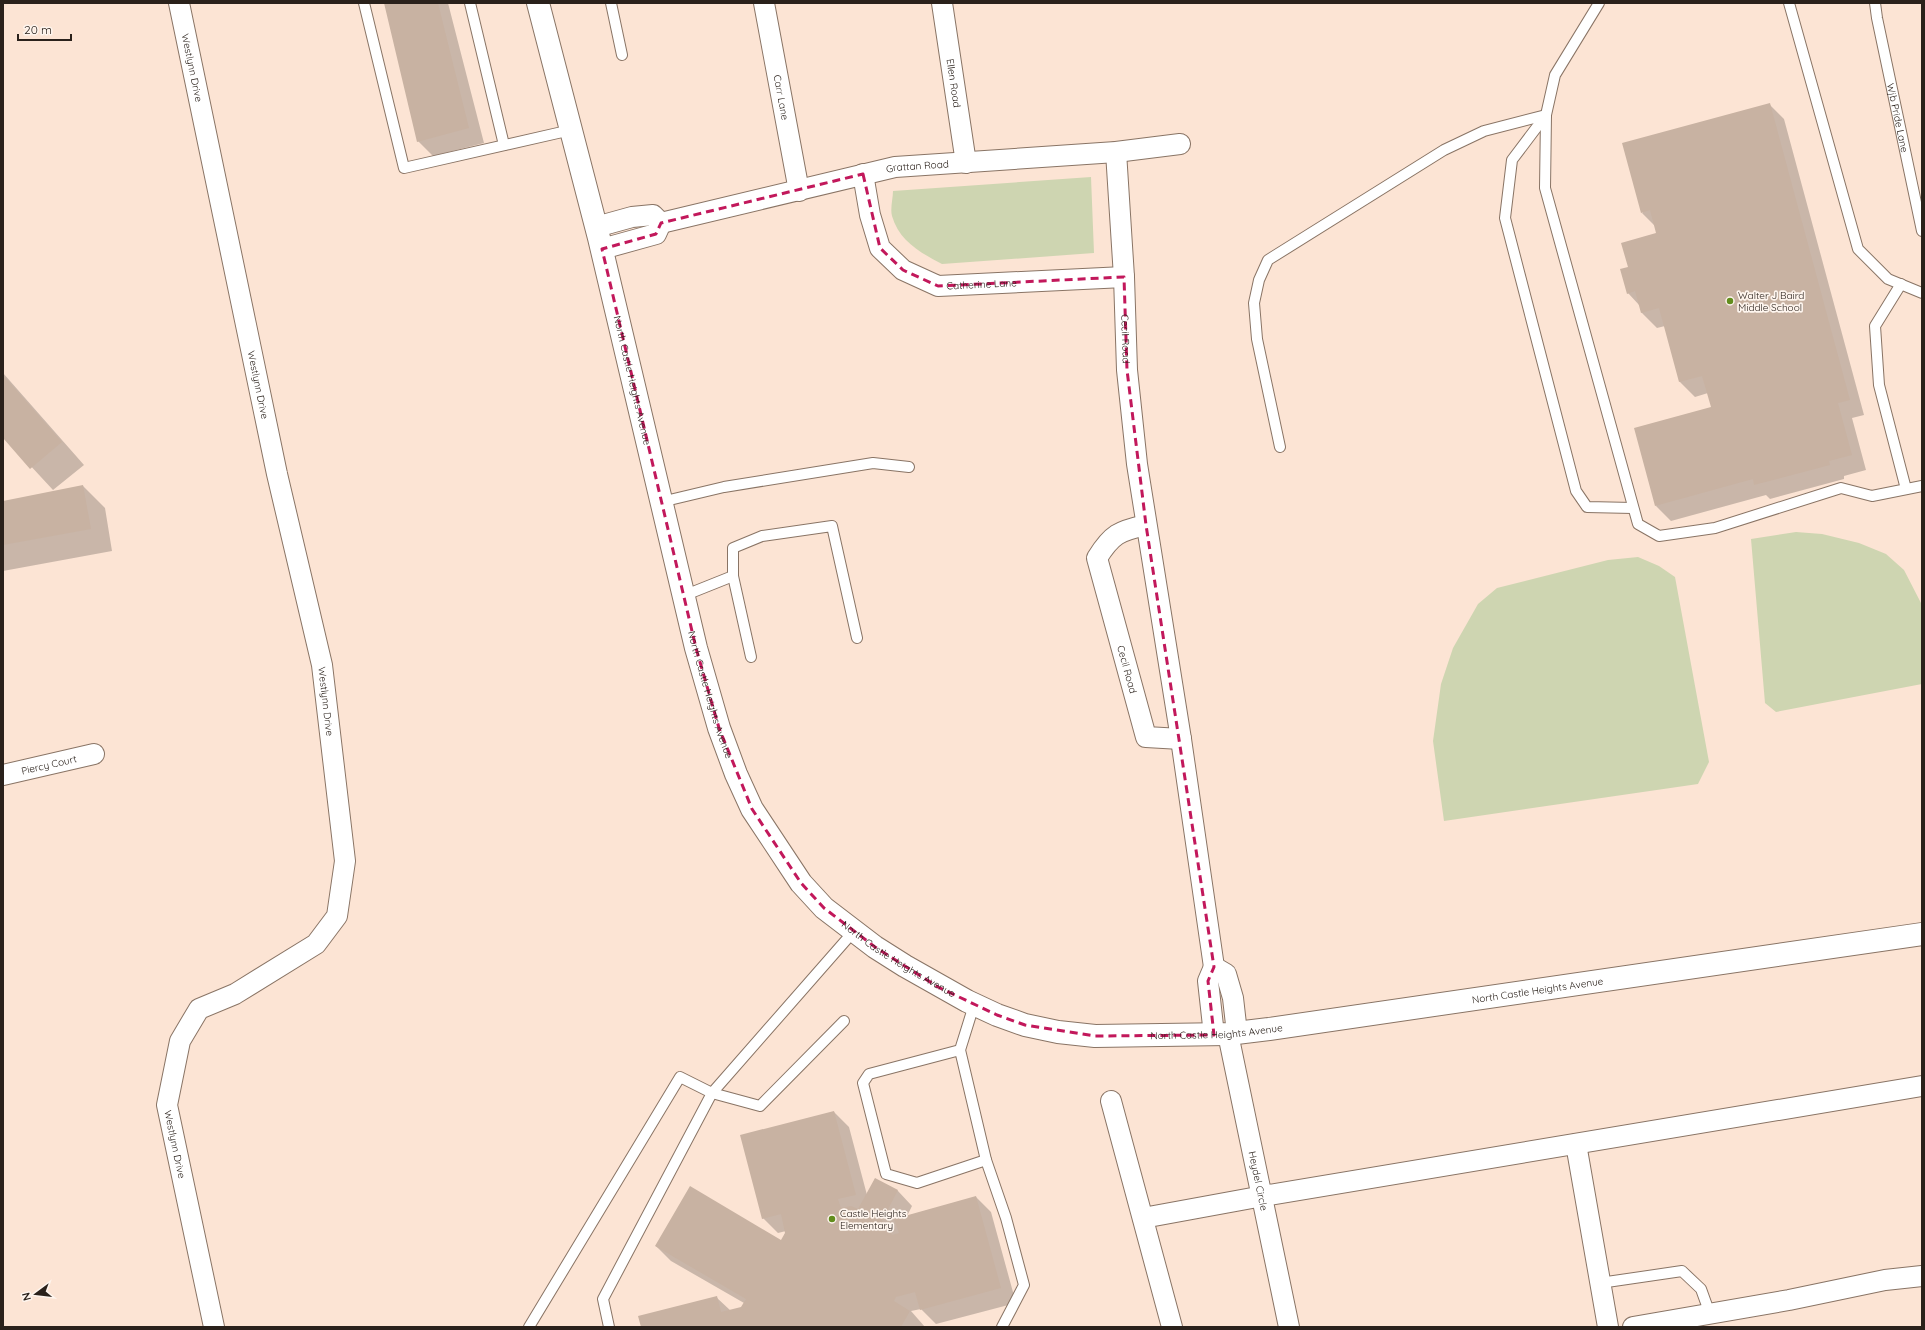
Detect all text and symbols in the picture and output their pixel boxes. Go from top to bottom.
scale bar [18,16,71,42]
text: 20 m [24,22,52,37]
street label: Westlynn Drive [179,32,206,103]
street label: Ellen Road [944,58,964,108]
street label: Carr Lane [771,74,792,121]
street label: Wjb Pride Lane [1884,82,1912,154]
street label: Grattan Road [885,157,949,175]
street label: Catherine Lane [946,276,1017,292]
place label: Walter J Baird Middle School [1738,289,1804,314]
marker: Walter J Baird Middle School [1725,296,1735,306]
street label: North Castle Heights Avenue [611,314,654,447]
street label: Cecil Road [1119,314,1133,364]
street label: Westlynn Drive [245,349,272,421]
street label: North Castle Heights Avenue [686,630,736,761]
street label: Cecil Road [1115,644,1140,695]
street label: Westlynn Drive [316,666,337,737]
street label: Piercy Court [20,752,78,777]
street label: North Castle Heights Avenue [839,918,958,1000]
street label: North Castle Heights Avenue [1471,974,1604,1006]
street label: North Castle Heights Avenue [1150,1021,1284,1042]
street label: Westlynn Drive [162,1109,189,1180]
street label: Heydel Circle [1246,1150,1271,1212]
place label: Castle Heights Elementary [840,1207,907,1232]
marker: Castle Heights Elementary [827,1214,837,1224]
north arrow [16,1274,56,1314]
text: N [19,1291,34,1302]

